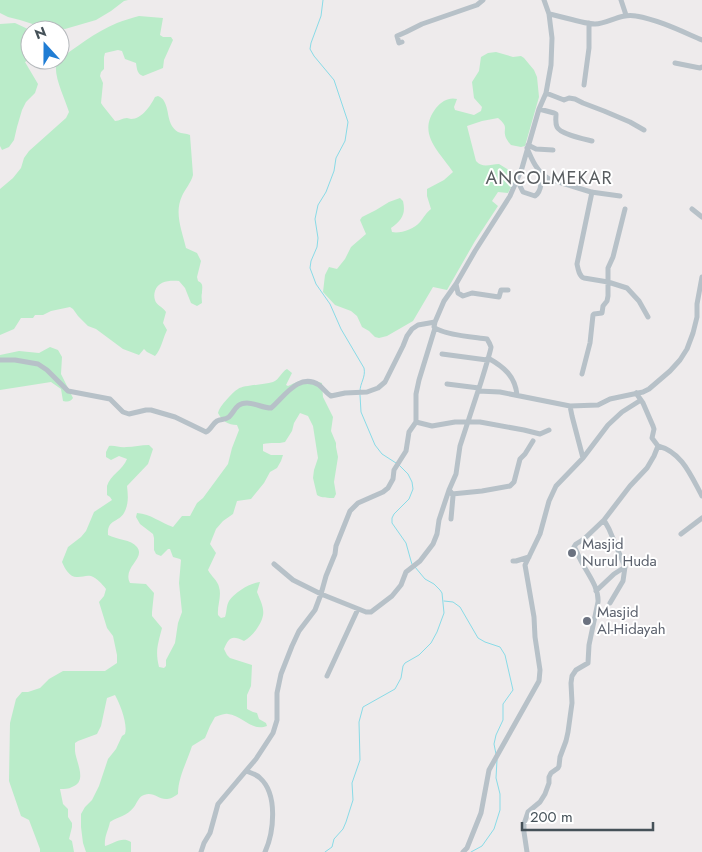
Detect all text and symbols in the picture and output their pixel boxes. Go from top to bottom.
north arrow [20,20,70,70]
text: N [32,22,49,44]
district label: ANCOLMEKAR [485,165,613,191]
place label: Masjid Nurul Huda [582,533,657,572]
marker: Masjid Nurul Huda [566,547,578,559]
place label: Masjid Al-Hidayah [597,601,666,640]
marker: Masjid Al-Hidayah [581,615,593,627]
scale bar [522,800,653,832]
text: 200 m [530,806,573,828]

